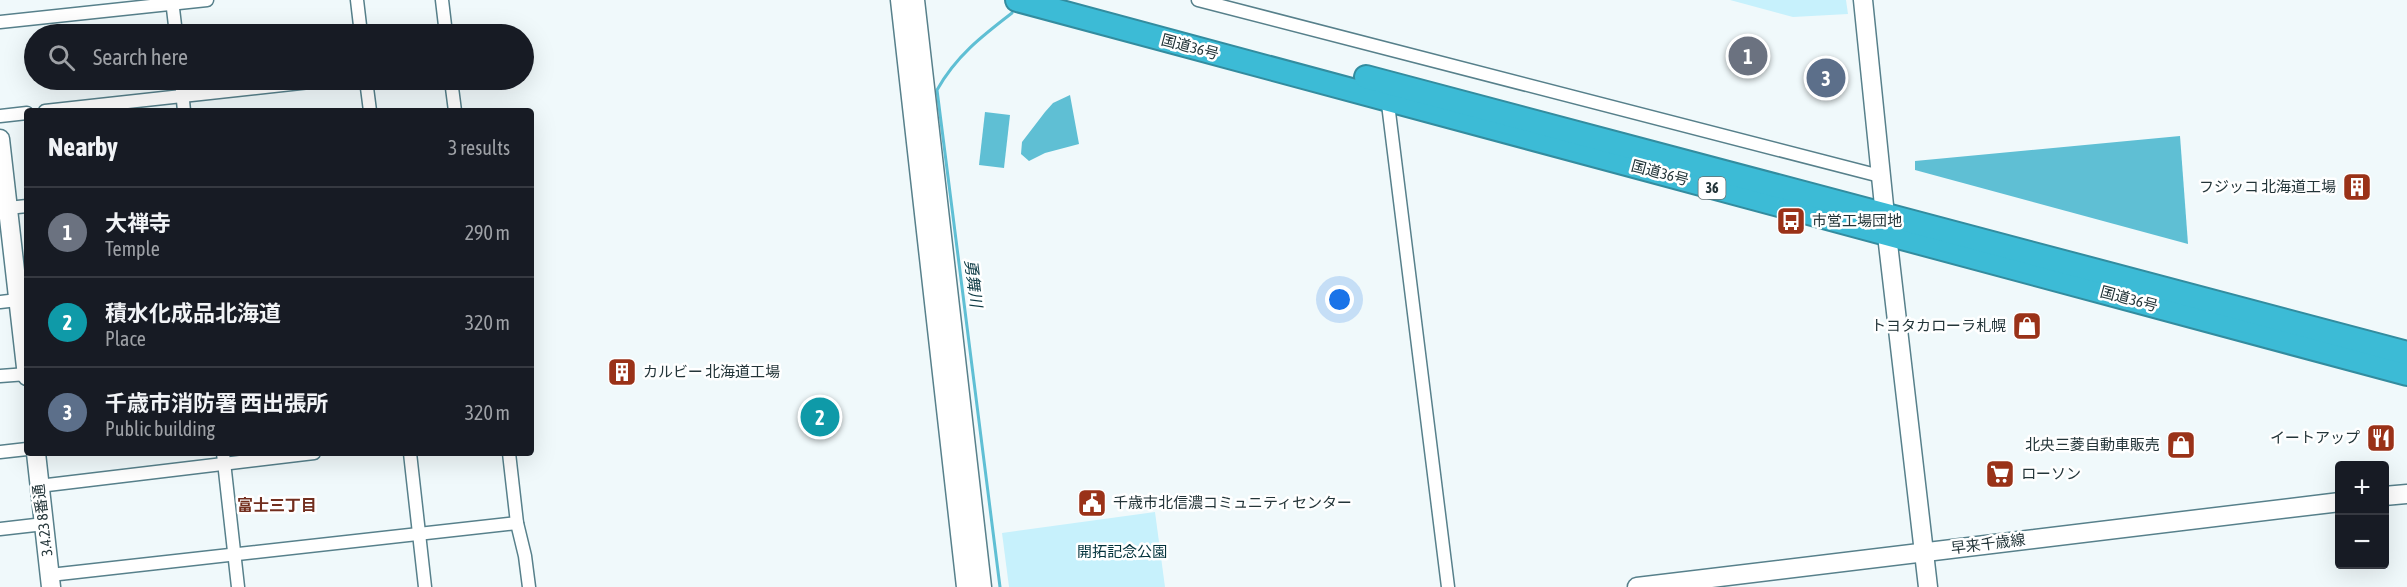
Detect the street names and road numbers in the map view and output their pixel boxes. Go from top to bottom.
street label: 国道36号 [1159,31,1221,62]
street label: 国道36号 [1629,157,1691,188]
road number: 36 [1698,177,1726,199]
street label: 国道36号 [2098,283,2160,314]
street label: 3.4.23 8番通 [30,483,55,557]
street label: 早来千歳線 [1950,530,2026,557]

